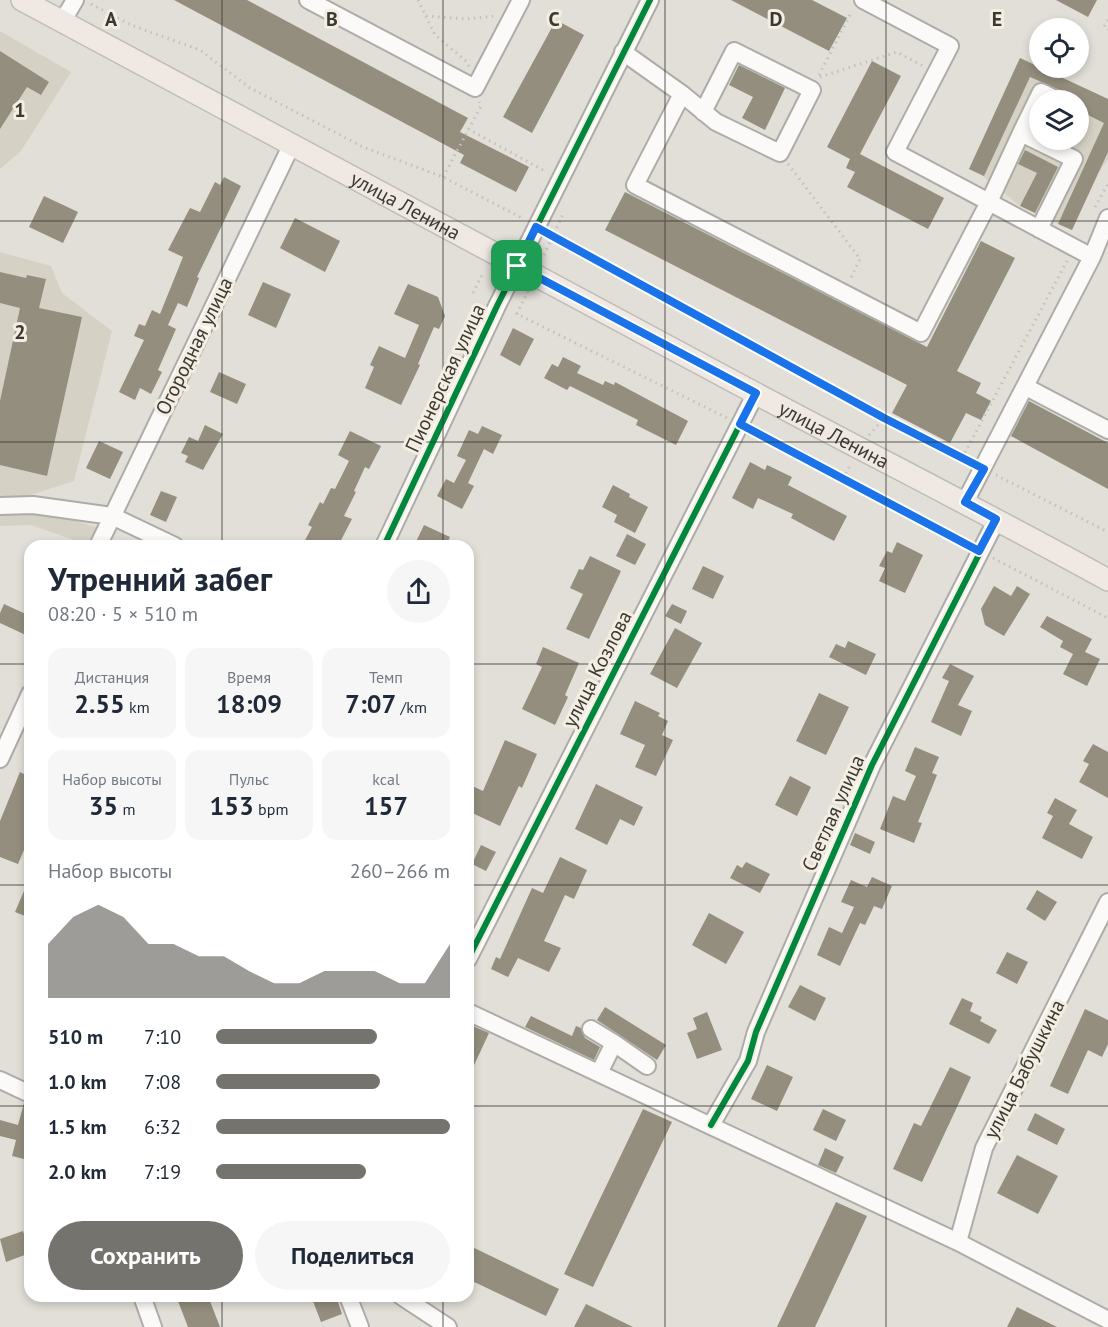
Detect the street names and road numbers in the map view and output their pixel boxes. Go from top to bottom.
street label: улица Ленина [346,165,465,246]
street label: Огородная улица [149,273,239,419]
street label: Пионерская улица [399,300,491,456]
street label: улица Ленина [774,395,894,474]
street label: улица Козлова [557,606,637,732]
street label: Светлая улица [796,751,870,875]
street label: улица Бабушкина [978,995,1070,1143]

